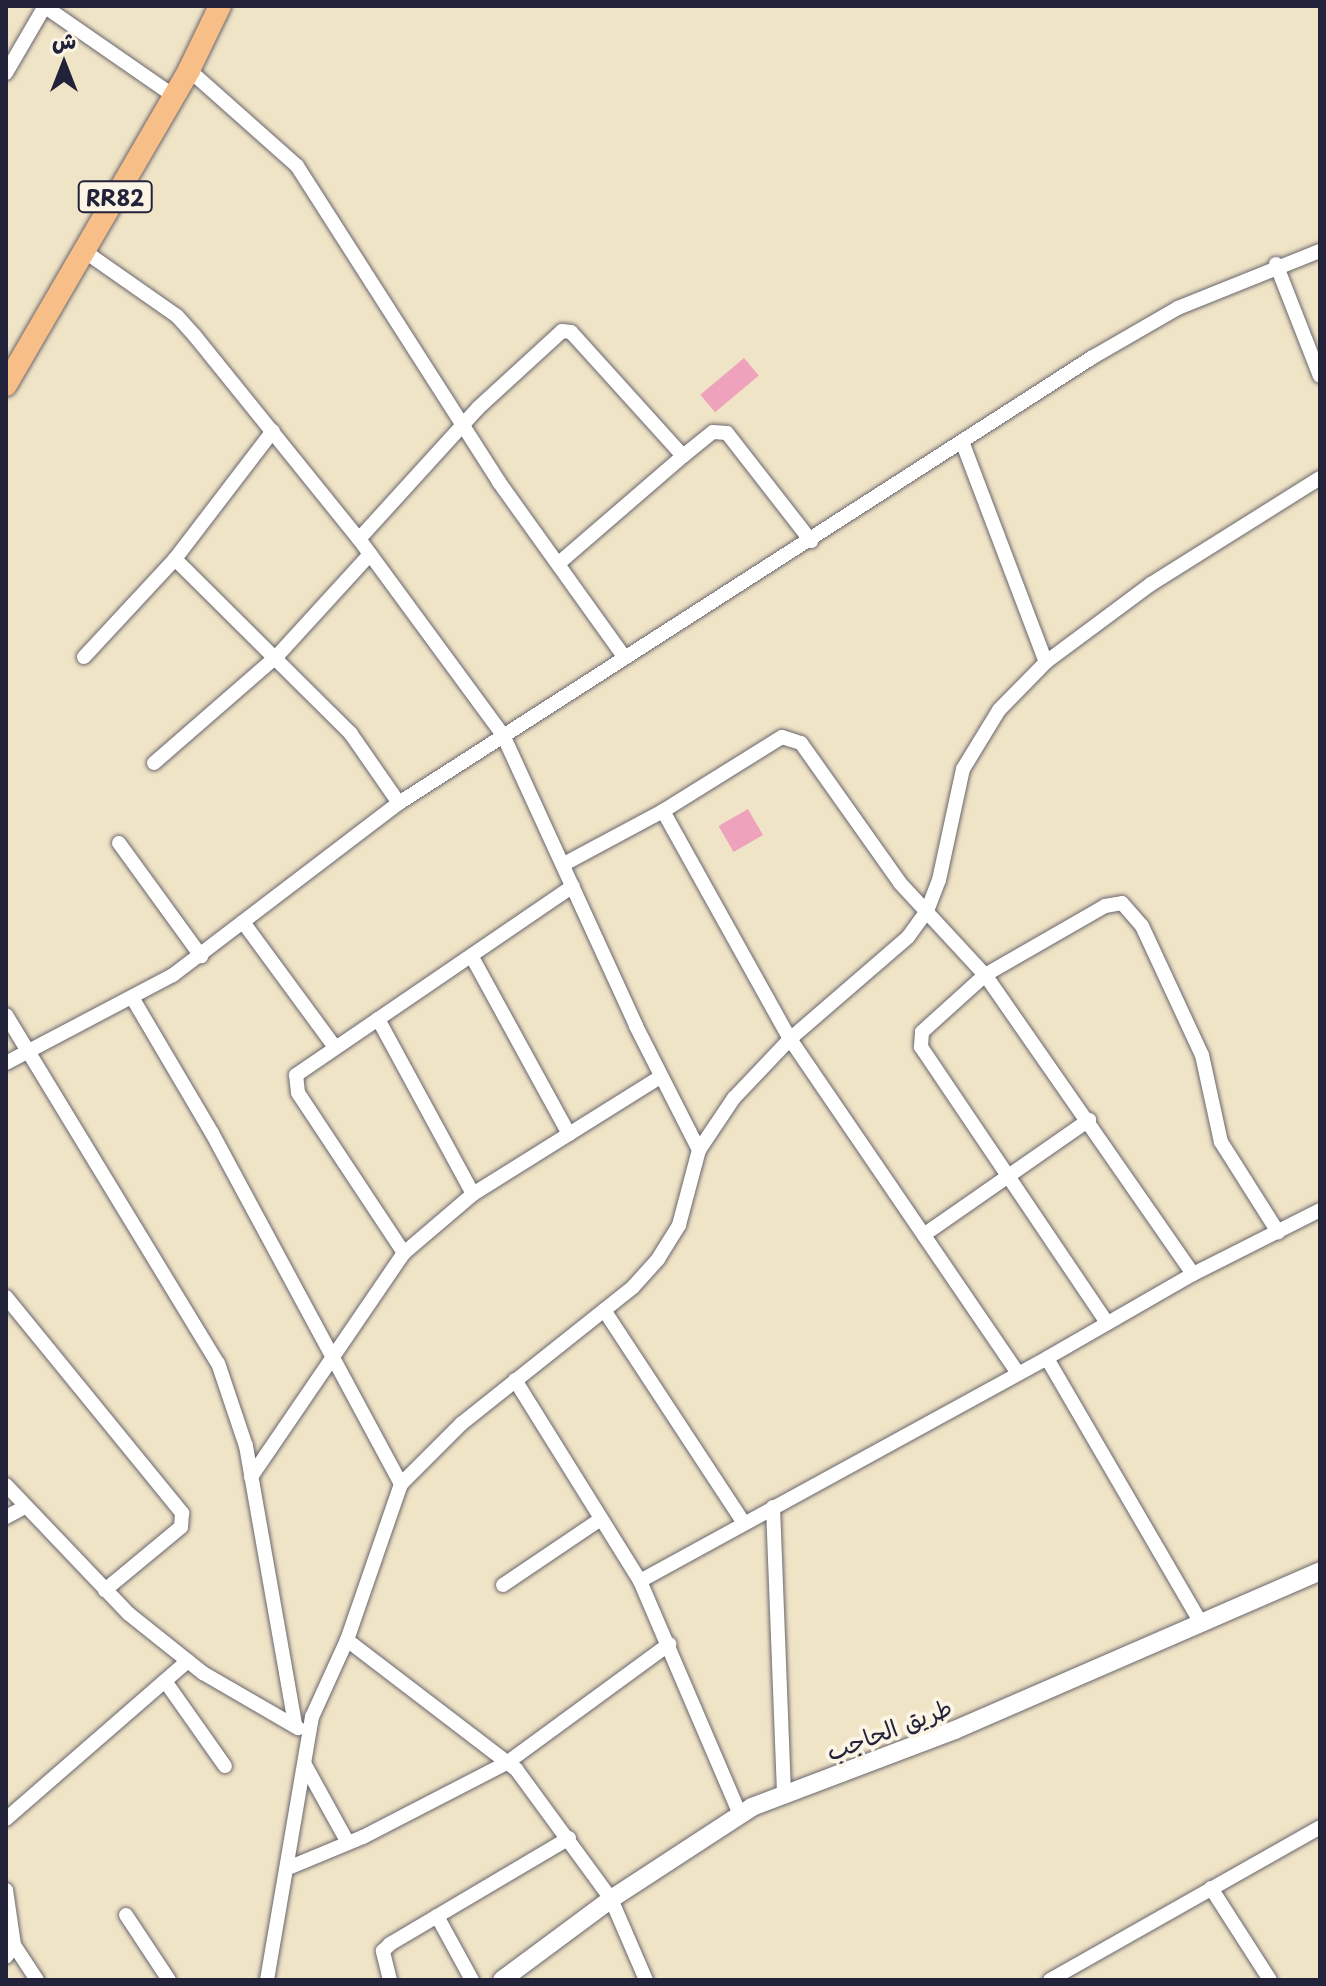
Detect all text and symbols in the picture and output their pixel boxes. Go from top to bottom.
text: ش [52,23,76,56]
north arrow [24,24,104,104]
road number: RR82 [77,179,153,215]
street label: طريق الحاجب [822,1692,956,1766]

